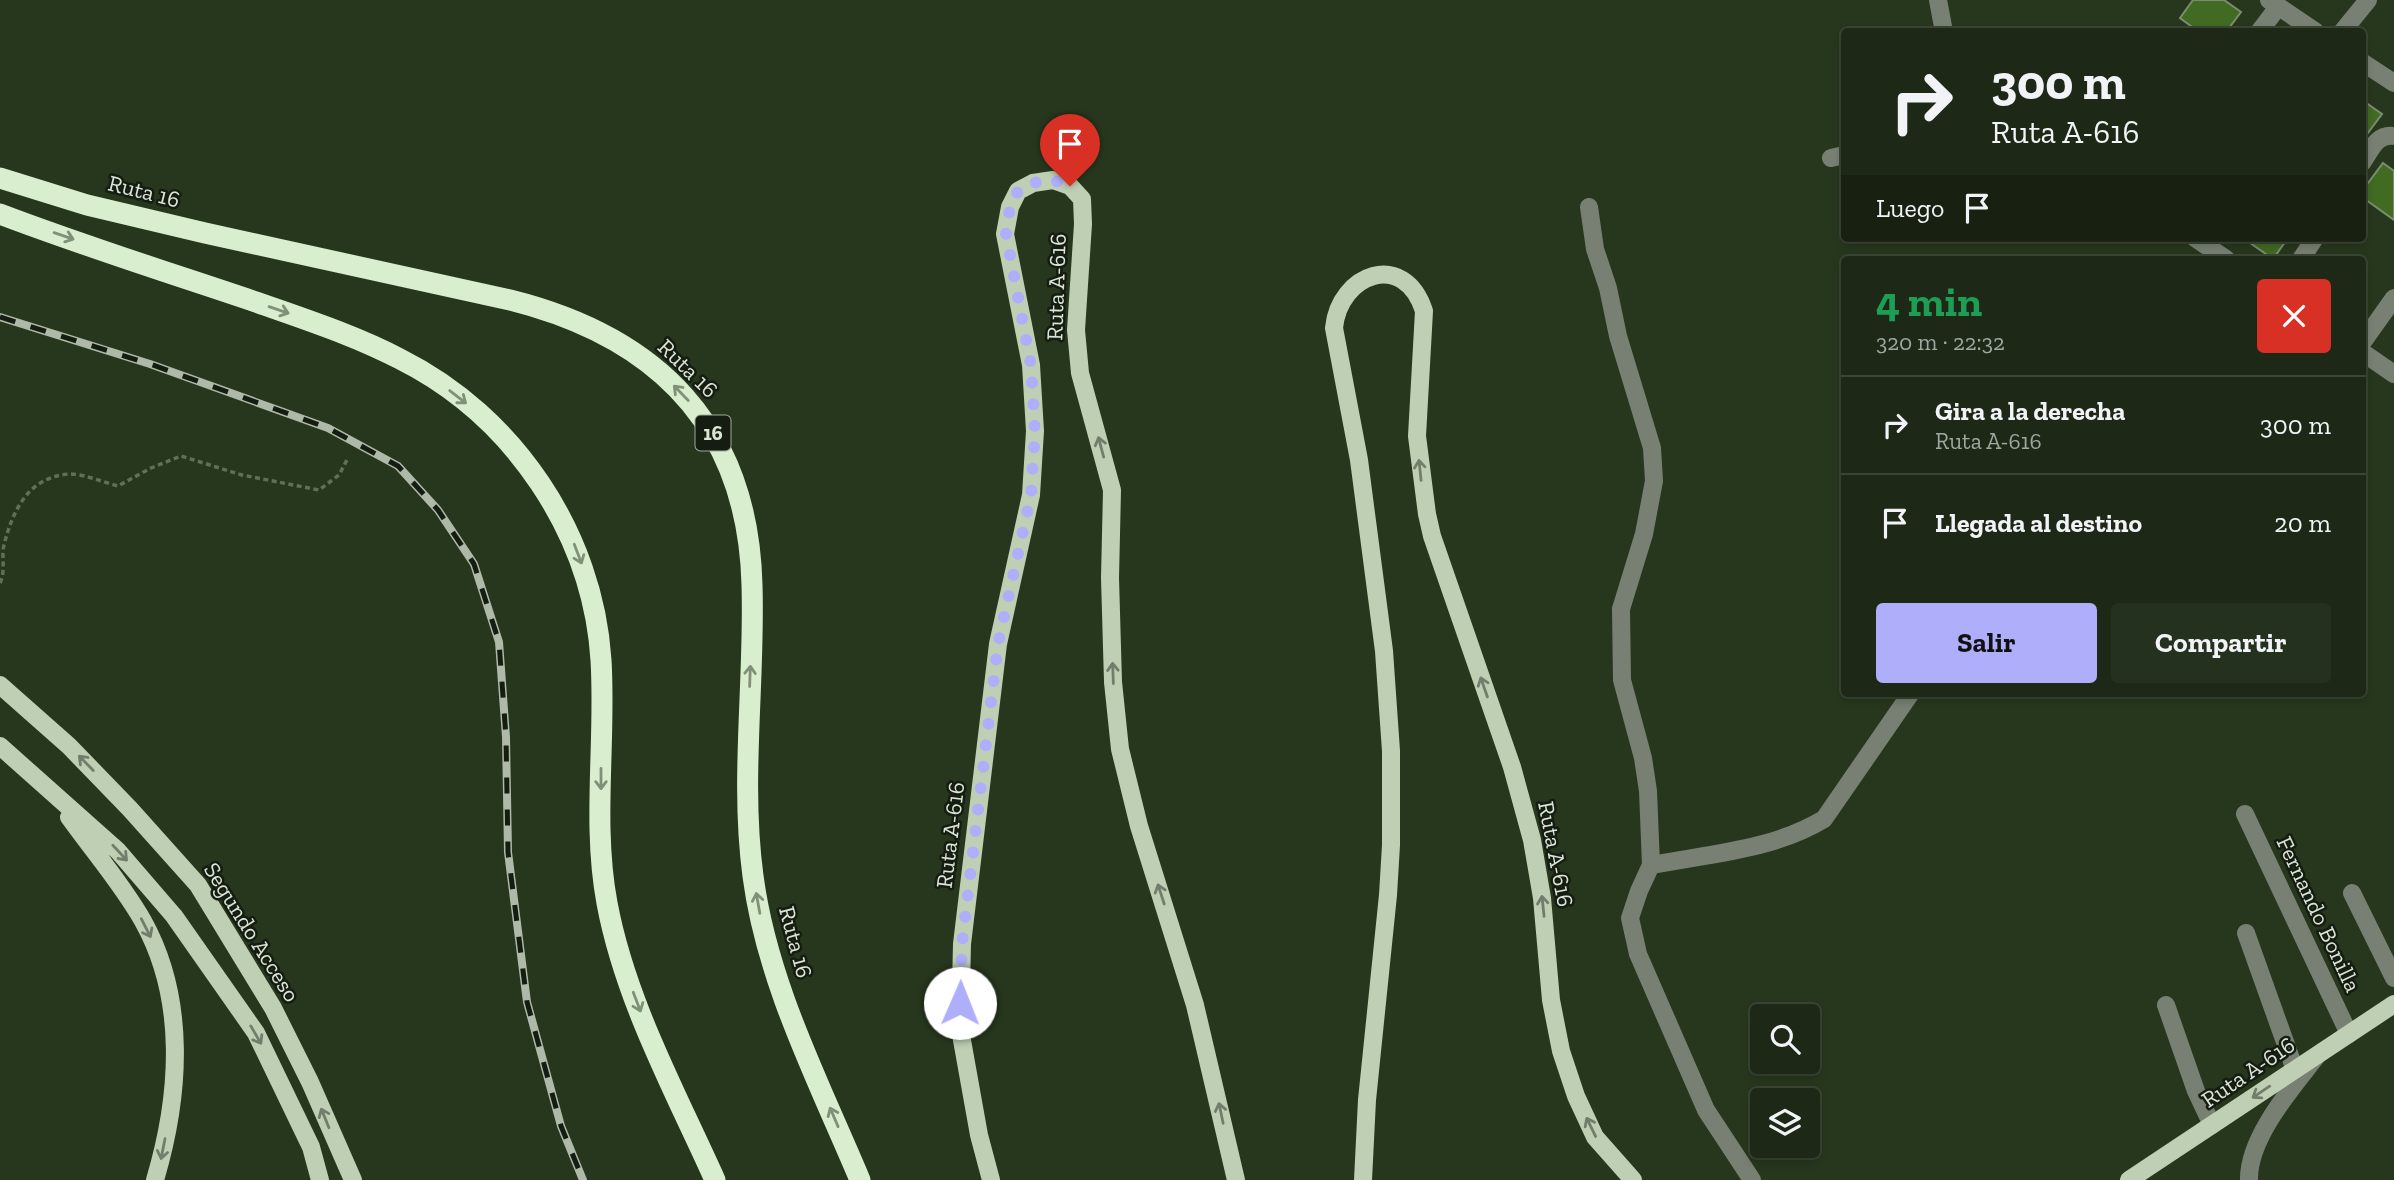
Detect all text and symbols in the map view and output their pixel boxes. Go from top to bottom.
text: 300 m [1991,53,2126,112]
icon: right [1876,56,1967,147]
text: Ruta A-616 [1991,113,2140,151]
pin [1040,114,1100,186]
icon: arrive [1051,125,1089,163]
street label: Ruta 16 [105,169,183,213]
icon: arrive [1958,189,1996,227]
text: Luego [1876,192,1944,224]
one-way arrow [53,231,75,243]
street label: Ruta A-616 [1040,233,1072,341]
text: 4 min [1876,276,1982,327]
button: close [2257,279,2331,353]
one-way arrow [268,305,290,317]
text: 320 m · 22:32 [1876,328,2005,356]
street label: Ruta 16 [652,333,724,403]
one-way arrow [673,385,690,402]
one-way arrow [448,390,467,405]
text: Gira a la derecha [1935,395,2125,427]
icon: right [1876,406,1914,444]
text: 300 m [2260,409,2331,441]
road number: 16 [696,416,730,450]
text: Ruta A-616 [1935,427,2042,455]
one-way arrow [1094,436,1107,459]
one-way arrow [1413,459,1426,482]
icon: arrive [1876,504,1914,542]
text: Llegada al destino [1935,507,2142,539]
text: 20 m [2274,507,2331,539]
one-way arrow [573,543,586,565]
button: Salir [1876,603,2097,683]
button: Compartir [2111,603,2331,683]
one-way arrow [1106,662,1119,685]
one-way arrow [743,665,757,688]
one-way arrow [1477,677,1490,699]
one-way arrow [77,755,94,772]
one-way arrow [594,767,608,790]
street label: Ruta A-616 [930,780,970,890]
street label: Ruta A-616 [1532,799,1580,909]
street label: Fernando Bonilla [2271,832,2367,996]
one-way arrow [111,844,128,861]
street label: Segundo Acceso [198,857,306,1007]
one-way arrow [1153,884,1166,906]
one-way arrow [751,892,764,915]
one-way arrow [1536,896,1549,918]
street label: Ruta 16 [773,903,819,981]
one-way arrow [139,917,153,938]
position arrow [923,966,997,1040]
one-way arrow [631,990,644,1012]
map controls [1750,1004,1820,1158]
button: search [1750,1004,1820,1074]
one-way arrow [250,1024,263,1045]
street label: Ruta A-616 [2196,1031,2300,1113]
one-way arrow [2252,1085,2271,1099]
button: layers [1750,1088,1820,1158]
one-way arrow [1213,1102,1227,1125]
one-way arrow [317,1107,330,1129]
one-way arrow [827,1107,840,1128]
one-way arrow [1583,1117,1597,1138]
one-way arrow [156,1137,169,1160]

